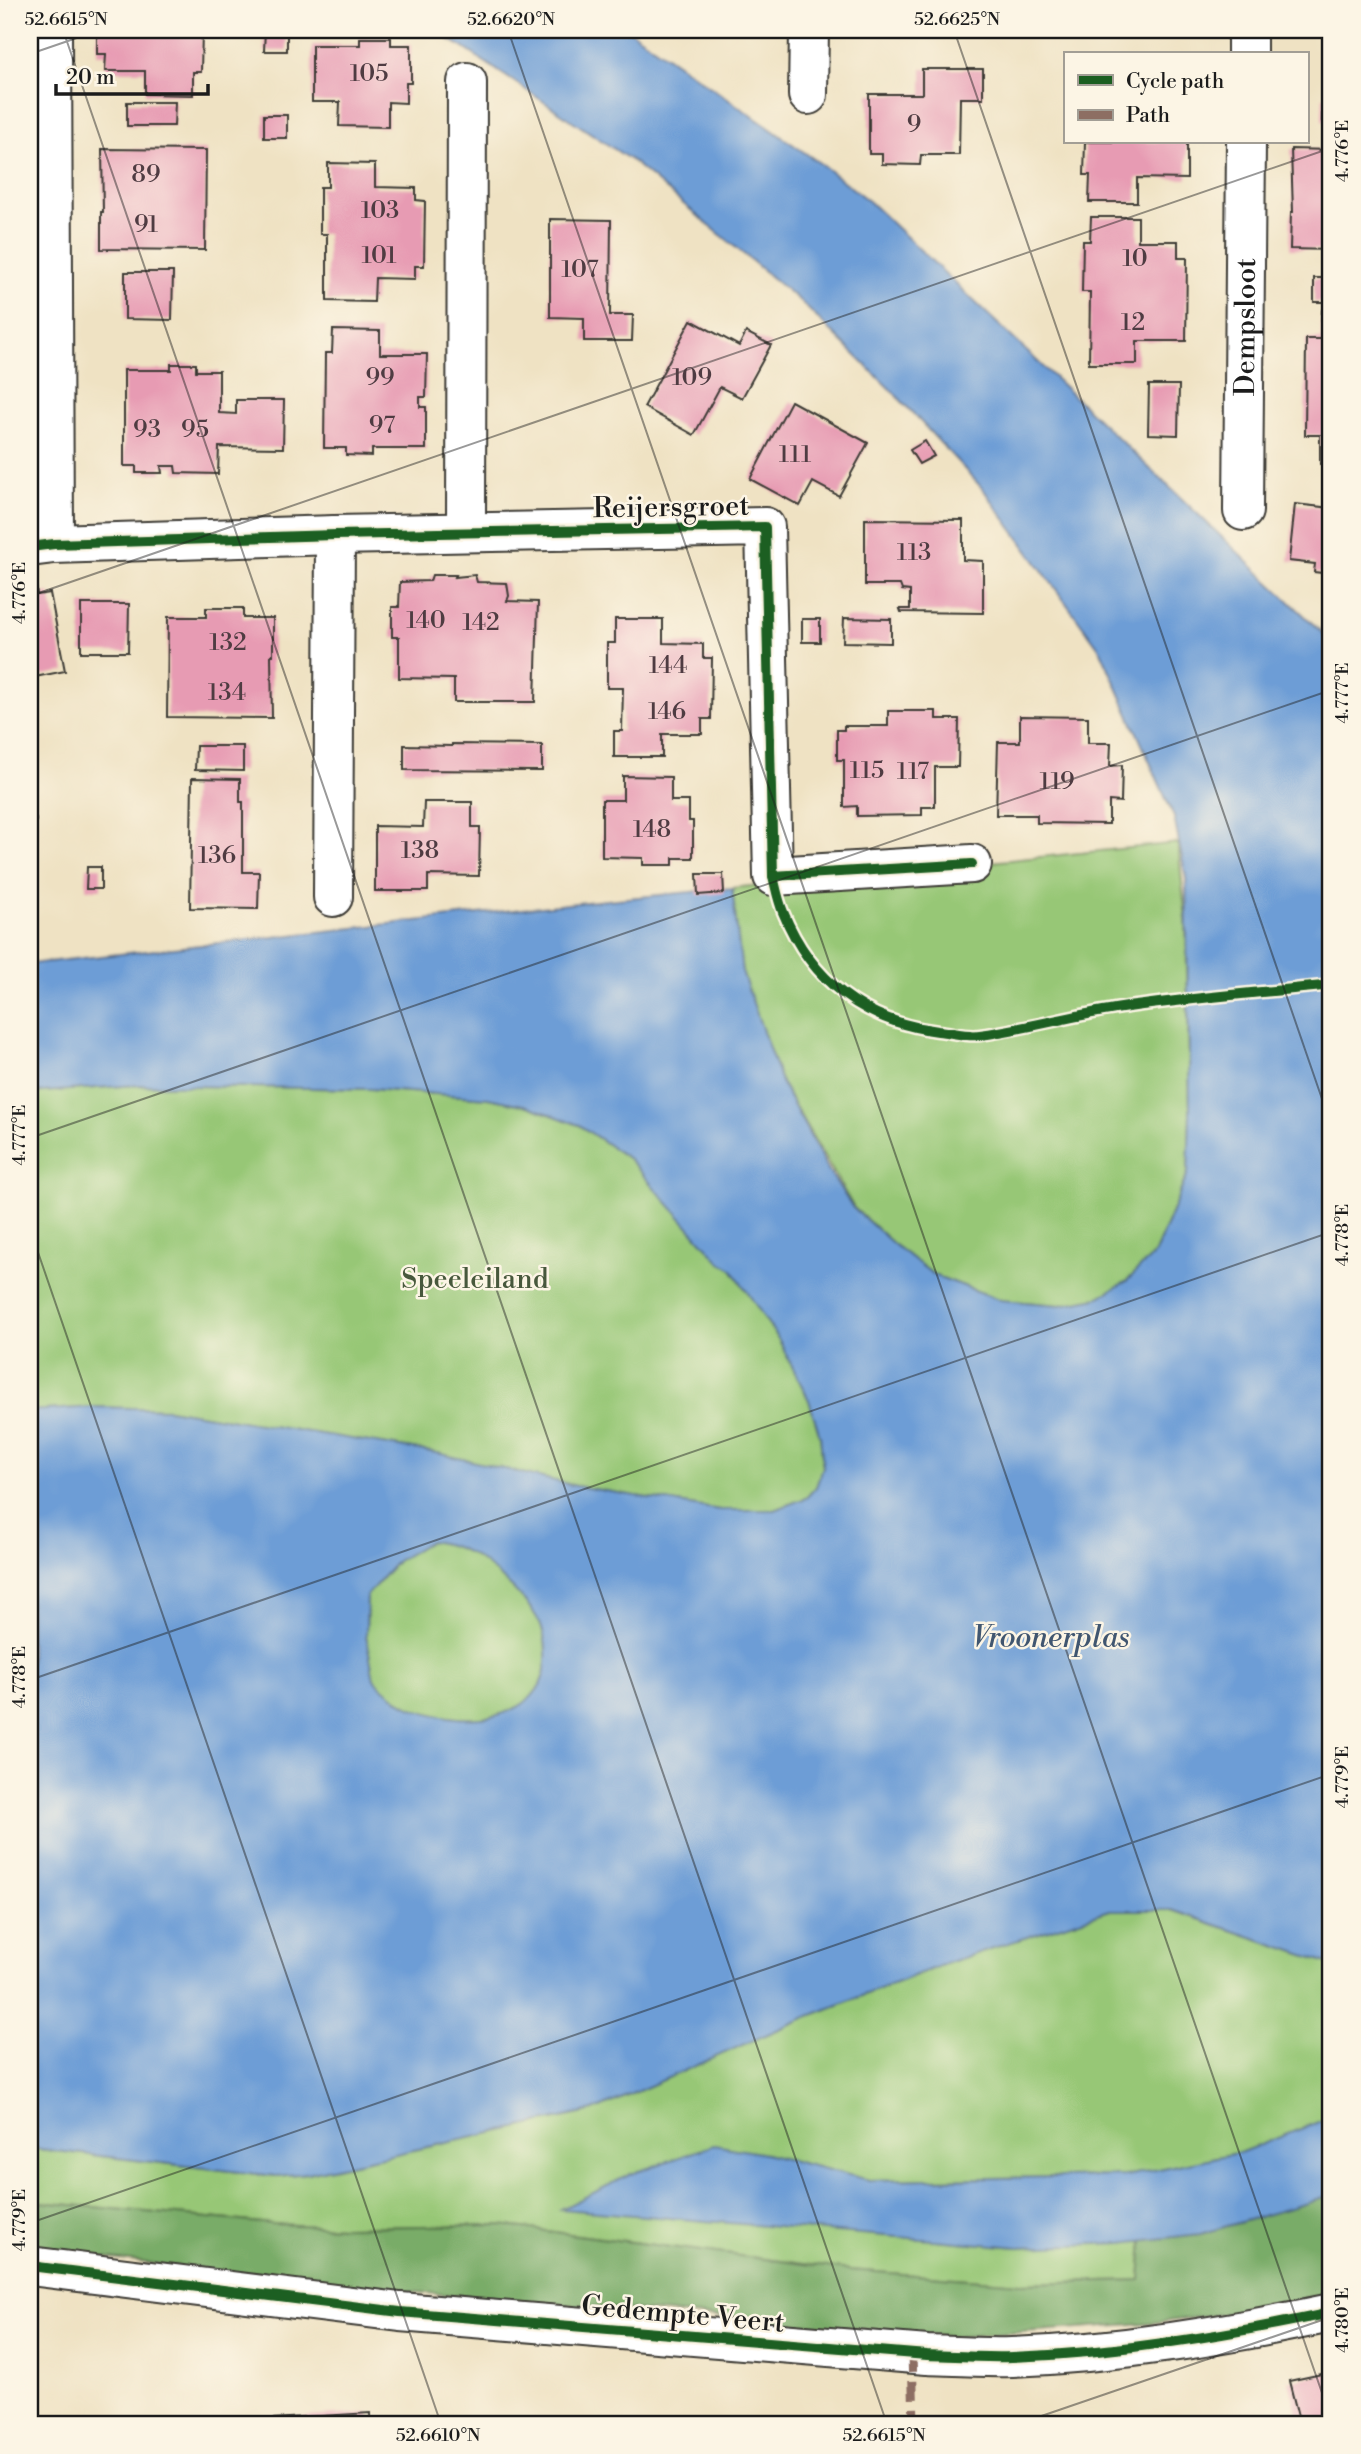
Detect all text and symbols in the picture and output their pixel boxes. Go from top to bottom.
text: 52.6615°N [24,8,108,31]
text: 52.6620°N [467,8,556,31]
text: 52.6625°N [914,8,1001,31]
scale bar [56,52,208,96]
legend [1064,52,1308,144]
house number: 105 [350,59,388,89]
text: 20 m [66,65,115,91]
text: Cycle path [1126,69,1225,95]
text: Path [1126,103,1171,129]
house number: 9 [907,110,921,140]
text: 4.776°E [1331,120,1354,182]
house number: 89 [131,160,161,190]
house number: 103 [361,196,399,226]
house number: 91 [134,210,159,240]
house number: 101 [361,241,397,271]
house number: 10 [1122,244,1148,274]
house number: 107 [561,255,599,285]
street label: Dempsloot [1228,258,1264,396]
house number: 12 [1121,308,1145,338]
house number: 99 [365,363,395,393]
house number: 109 [672,363,712,393]
house number: 97 [369,411,395,441]
house number: 93 [133,415,161,445]
house number: 95 [181,415,209,445]
house number: 111 [779,440,812,470]
street label: Reijersgroet [593,489,750,526]
house number: 113 [897,538,931,568]
text: 4.776°E [8,562,31,624]
house number: 140 [406,606,446,636]
house number: 142 [462,608,500,638]
house number: 132 [209,628,247,658]
house number: 144 [649,651,687,681]
text: 4.777°E [1331,663,1354,723]
house number: 134 [208,678,246,708]
house number: 146 [648,697,686,727]
house number: 115 [850,756,884,786]
house number: 117 [897,757,929,787]
house number: 119 [1039,767,1075,797]
house number: 148 [633,815,671,845]
house number: 138 [401,836,439,866]
house number: 136 [198,841,236,871]
text: 4.777°E [8,1105,31,1165]
text: 4.778°E [1331,1204,1354,1266]
park label: Speeleiland [401,1262,549,1297]
water label: Vroonerplas [972,1619,1130,1657]
text: 4.778°E [8,1646,31,1708]
text: 4.779°E [1331,1746,1354,1808]
text: 4.779°E [8,2189,31,2251]
text: 4.780°E [1331,2287,1354,2353]
street label: Gedempte Veert [580,2288,786,2341]
text: 52.6610°N [396,2424,481,2447]
text: 52.6615°N [842,2424,926,2447]

